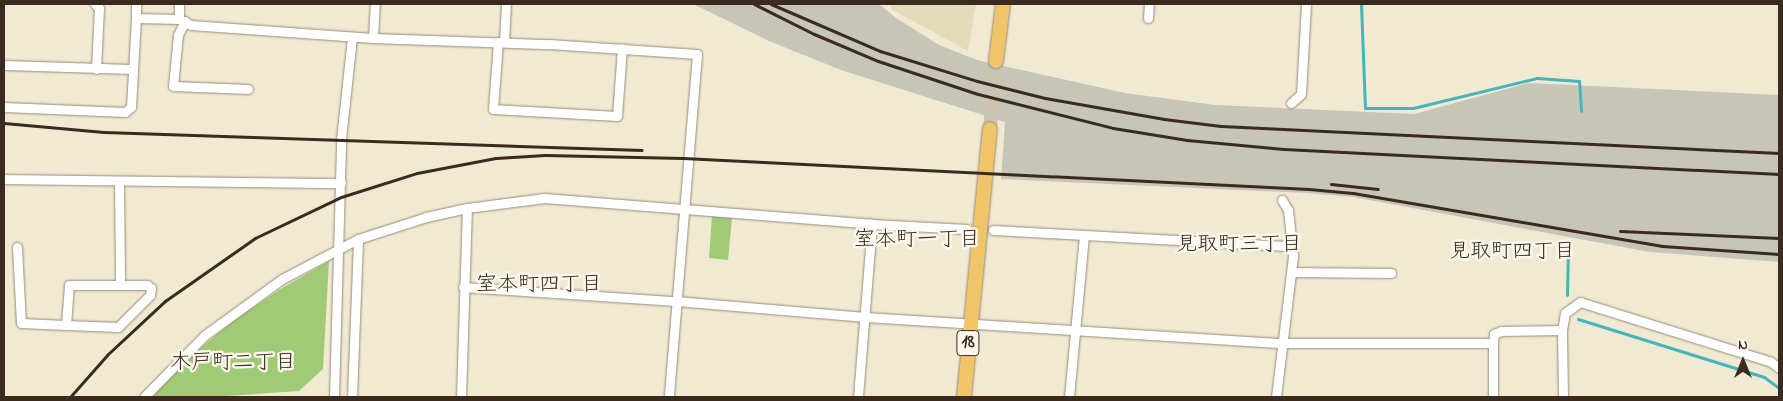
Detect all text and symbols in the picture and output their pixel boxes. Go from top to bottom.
district label: 室本町一丁目 [854,227,980,253]
district label: 見取町三丁目 [1176,232,1302,258]
district label: 見取町四丁目 [1449,239,1575,265]
district label: 室本町四丁目 [476,272,602,298]
road number: 18 [956,326,980,359]
text: N [1738,335,1748,356]
north arrow [1718,336,1768,386]
district label: 木戸町二丁目 [170,350,296,376]

